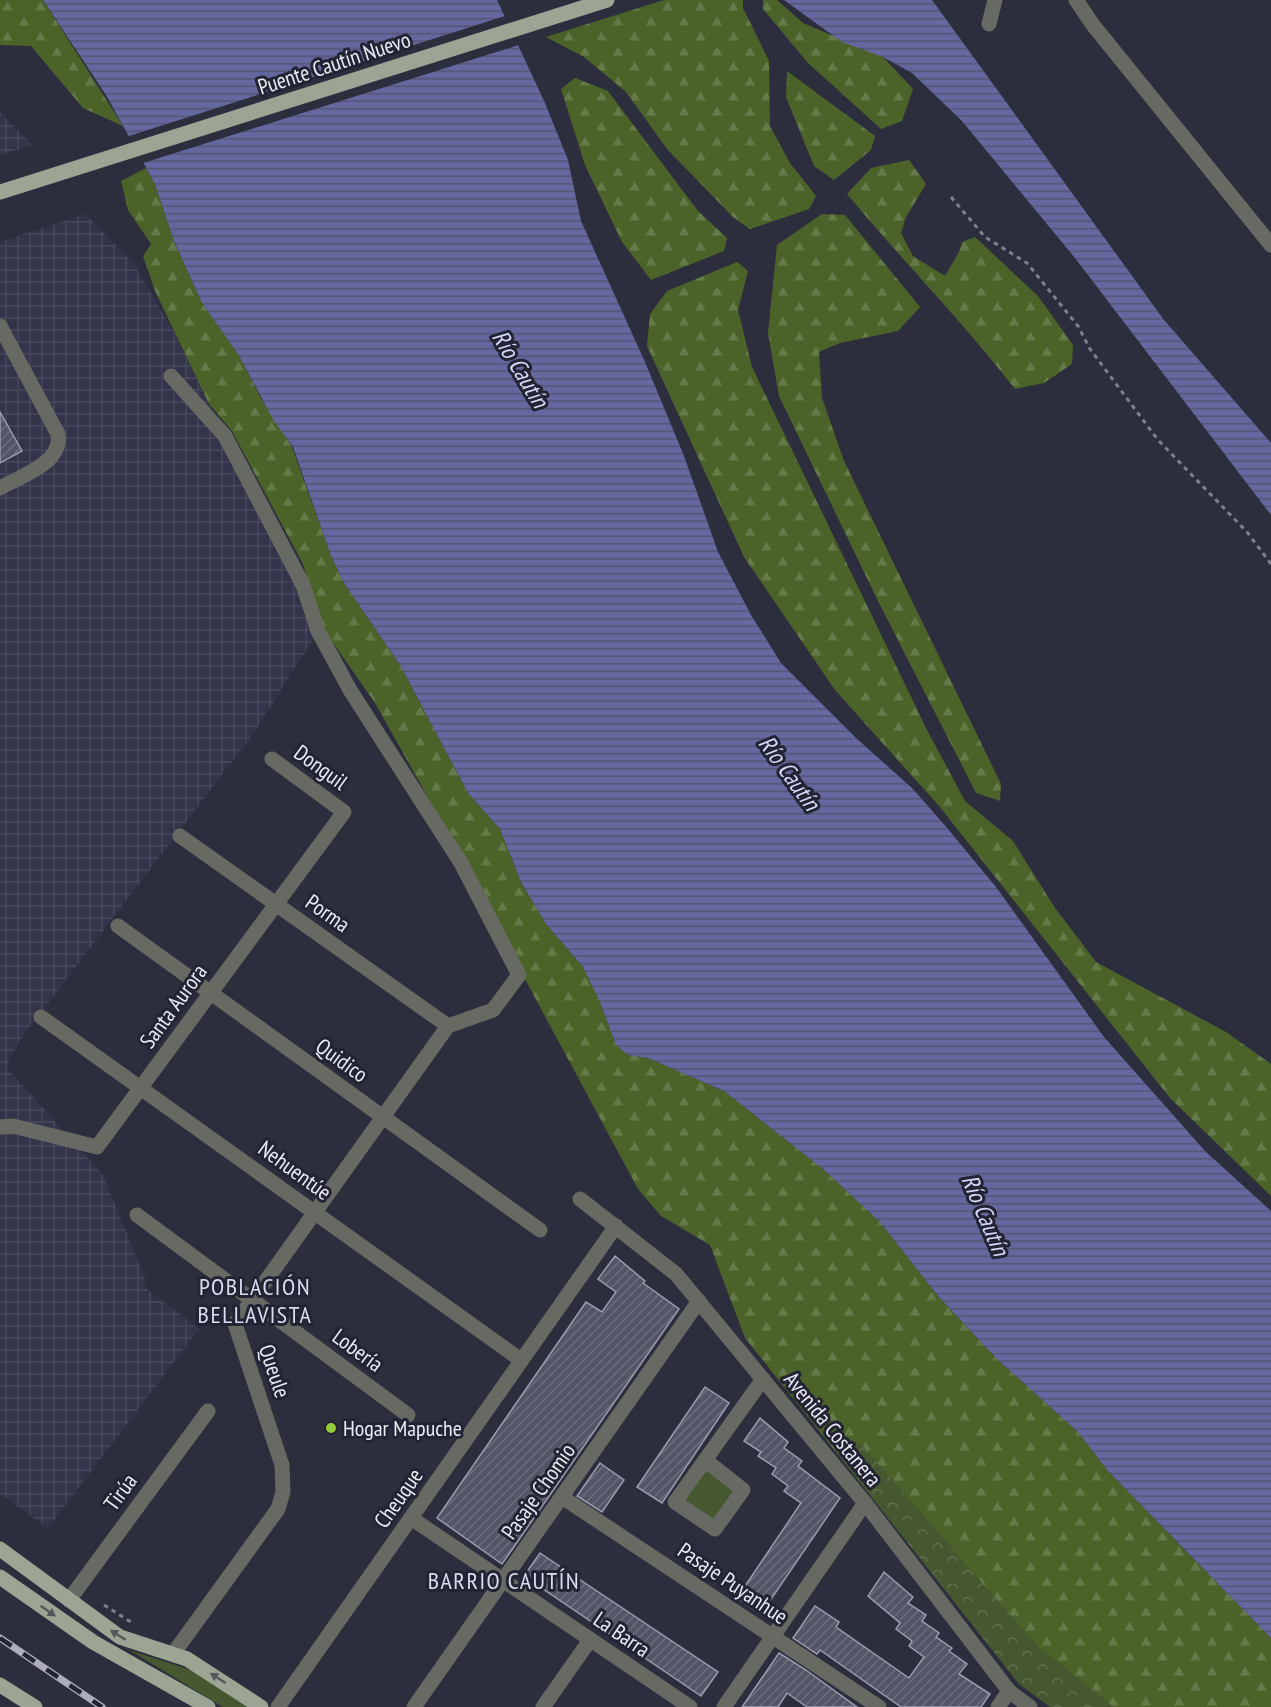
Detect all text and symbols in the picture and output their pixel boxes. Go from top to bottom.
street label: Puente Cautín Nuevo [254,25,414,101]
water label: Río Cautín [485,324,556,415]
water label: Río Cautín [752,729,828,817]
street label: Donguil [289,738,354,796]
street label: Porma [300,888,356,938]
street label: Santa Aurora [133,958,213,1054]
street label: Quidico [310,1032,374,1088]
street label: Nehuentúe [253,1134,337,1206]
water label: Río Cautín [955,1170,1017,1261]
district label: POBLACIÓN BELLAVISTA [198,1271,312,1330]
street label: Lobería [327,1322,389,1378]
street label: Queule [253,1341,297,1401]
street label: Avenida Costanera [778,1366,888,1492]
place label: Hogar Mapuche [343,1414,462,1442]
marker: Hogar Mapuche [324,1421,338,1435]
street label: Pasaje Chomio [495,1438,581,1544]
street label: Cheuque [367,1463,429,1533]
street label: Tirúa [97,1468,143,1516]
street label: Pasaje Puyanhue [673,1536,793,1630]
district label: BARRIO CAUTÍN [428,1565,580,1596]
one-way arrow [39,1605,55,1617]
street label: La Barra [588,1605,656,1663]
one-way arrow [110,1629,126,1640]
one-way arrow [210,1673,226,1684]

